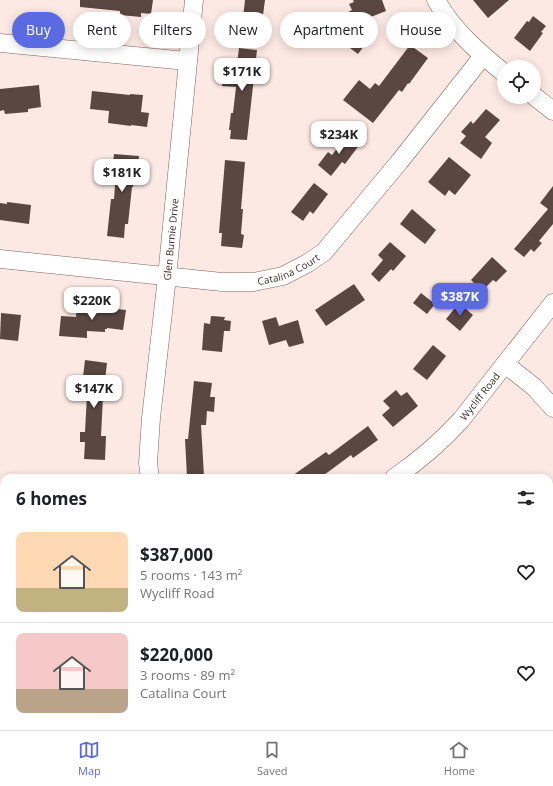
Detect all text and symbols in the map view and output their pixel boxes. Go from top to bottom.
chip: Buy [12,12,65,48]
chip: Rent [73,12,131,48]
chip: Filters [139,12,206,48]
chip: New [214,12,272,48]
chip: Apartment [280,12,378,48]
chip: House [386,12,456,48]
pin: $171K [214,58,270,92]
map controls [497,60,541,104]
button: locate [497,60,541,104]
text: $171K [223,62,261,80]
pin: $234K [311,121,367,155]
text: $234K [320,125,358,143]
pin: $181K [94,159,150,193]
text: $181K [103,163,141,181]
street label: Glen Burnie Drive [160,197,182,281]
street label: Catalina Court [256,250,322,288]
pin: $387K [432,283,488,317]
pin: $220K [64,287,120,321]
text: $387K [441,287,479,305]
text: $220K [73,291,111,309]
street label: Wycliff Road [456,369,503,423]
pin: $147K [66,375,122,409]
text: $147K [75,379,113,397]
text: 6 homes [16,487,87,510]
icon: filters [515,487,537,509]
text: $387,000 [140,543,213,566]
icon: home [48,548,96,596]
icon: heart [515,561,537,583]
text: 5 rooms · 143 m² [140,566,242,584]
text: Wycliff Road [140,584,214,602]
text: $220,000 [140,643,213,666]
icon: home [48,649,96,697]
icon: heart [515,662,537,684]
text: 3 rooms · 89 m² [140,666,235,684]
text: Catalina Court [140,684,226,702]
tab: Map [78,739,101,778]
tab: Saved [257,739,288,778]
tab: Home [444,739,475,778]

